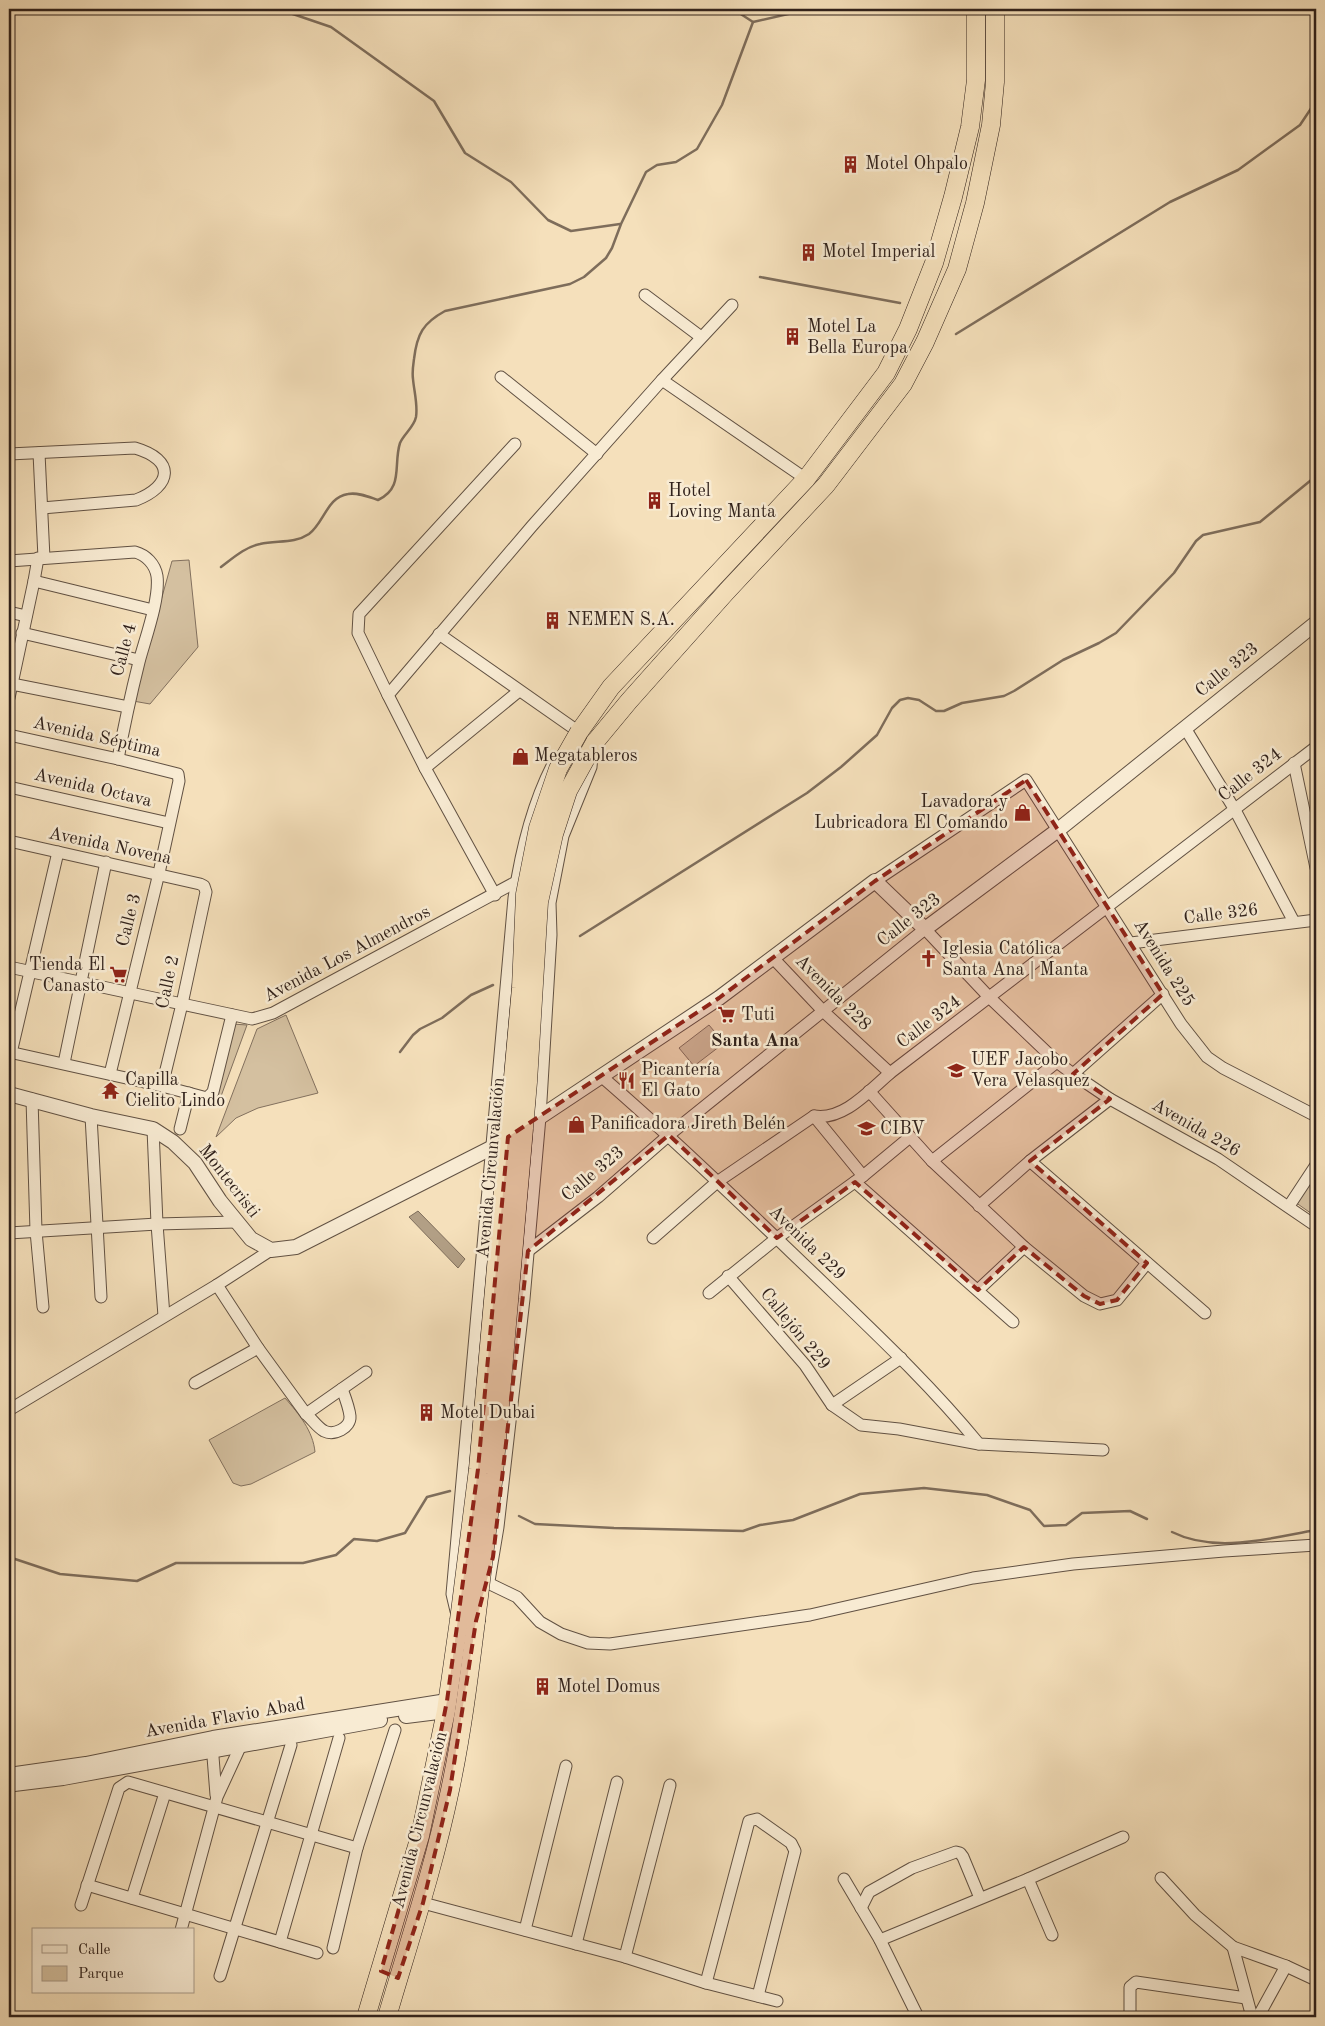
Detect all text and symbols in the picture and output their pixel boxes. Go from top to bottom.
building icon: Motel Ohpalo [841,154,861,174]
place label: Motel Ohpalo [865,155,968,173]
building icon: Motel Imperial [798,242,818,262]
place label: Motel Imperial [822,243,936,261]
place label: Motel La Bella Europa [807,318,908,357]
building icon: Motel La Bella Europa [783,327,803,347]
place label: Hotel Loving Manta [668,482,776,521]
building icon: Hotel Loving Manta [644,491,664,511]
building icon: NEMEN S.A. [543,610,563,630]
place label: NEMEN S.A. [567,611,675,629]
street label: Calle 4 [108,621,140,679]
street label: Calle 323 [1192,639,1262,701]
street label: Avenida Séptima [31,714,163,760]
street label: Calle 324 [1215,745,1285,805]
shop icon: Megatableros [510,746,530,766]
place label: Megatableros [534,747,638,765]
street label: Avenida Octava [32,766,154,810]
place label: Lavadora y Lubricadora El Comando [814,793,1008,832]
shop icon: Lavadora y Lubricadora El Comando [1012,802,1032,822]
street label: Avenida Novena [47,824,173,868]
street label: Calle 323 [874,890,944,950]
street label: Calle 3 [114,891,144,949]
street label: Calle 326 [1183,900,1259,928]
street label: Avenida Los Almendros [261,902,433,1006]
street label: Avenida 225 [1130,916,1198,1010]
place label: Iglesia Católica Santa Ana | Manta [942,940,1089,979]
church icon: Iglesia Católica Santa Ana | Manta [918,949,938,969]
street label: Avenida 228 [792,952,874,1034]
street label: Calle 2 [154,954,182,1010]
place label: Tienda El Canasto [29,956,105,995]
supermarket icon: Tienda El Canasto [109,965,129,985]
street label: Calle 324 [894,992,964,1052]
supermarket icon: Tuti [717,1005,737,1025]
place label: Tuti [741,1006,775,1024]
district label: Santa Ana [711,1032,800,1051]
place label: UEF Jacobo Vera Velasquez [971,1051,1090,1090]
school or university icon: UEF Jacobo Vera Velasquez [947,1060,967,1080]
place label: Picantería El Gato [641,1061,720,1100]
restaurant icon: Picantería El Gato [617,1070,637,1090]
place label: Capilla Cielito Lindo [125,1071,225,1110]
street label: Avenida Circunvalación [474,1076,508,1259]
temple icon: Capilla Cielito Lindo [101,1080,121,1100]
street label: Avenida 226 [1149,1096,1243,1160]
shop icon: Panificadora Jireth Belén [566,1114,586,1134]
place label: Panificadora Jireth Belén [590,1115,786,1133]
school or university icon: CIBV [856,1119,876,1139]
place label: CIBV [880,1120,925,1138]
street label: Montecristi [195,1141,263,1221]
street label: Calle 323 [558,1143,628,1205]
street label: Avenida 229 [765,1202,849,1284]
street label: Callejón 229 [757,1285,833,1373]
building icon: Motel Dubai [416,1403,436,1423]
place label: Motel Dubai [440,1404,535,1422]
building icon: Motel Domus [533,1677,553,1697]
place label: Motel Domus [557,1678,660,1696]
street label: Avenida Flavio Abad [143,1695,307,1741]
street label: Avenida Circunvalación [389,1729,451,1910]
legend [32,1928,195,1994]
text: Calle [78,1943,111,1958]
text: Parque [78,1967,124,1982]

